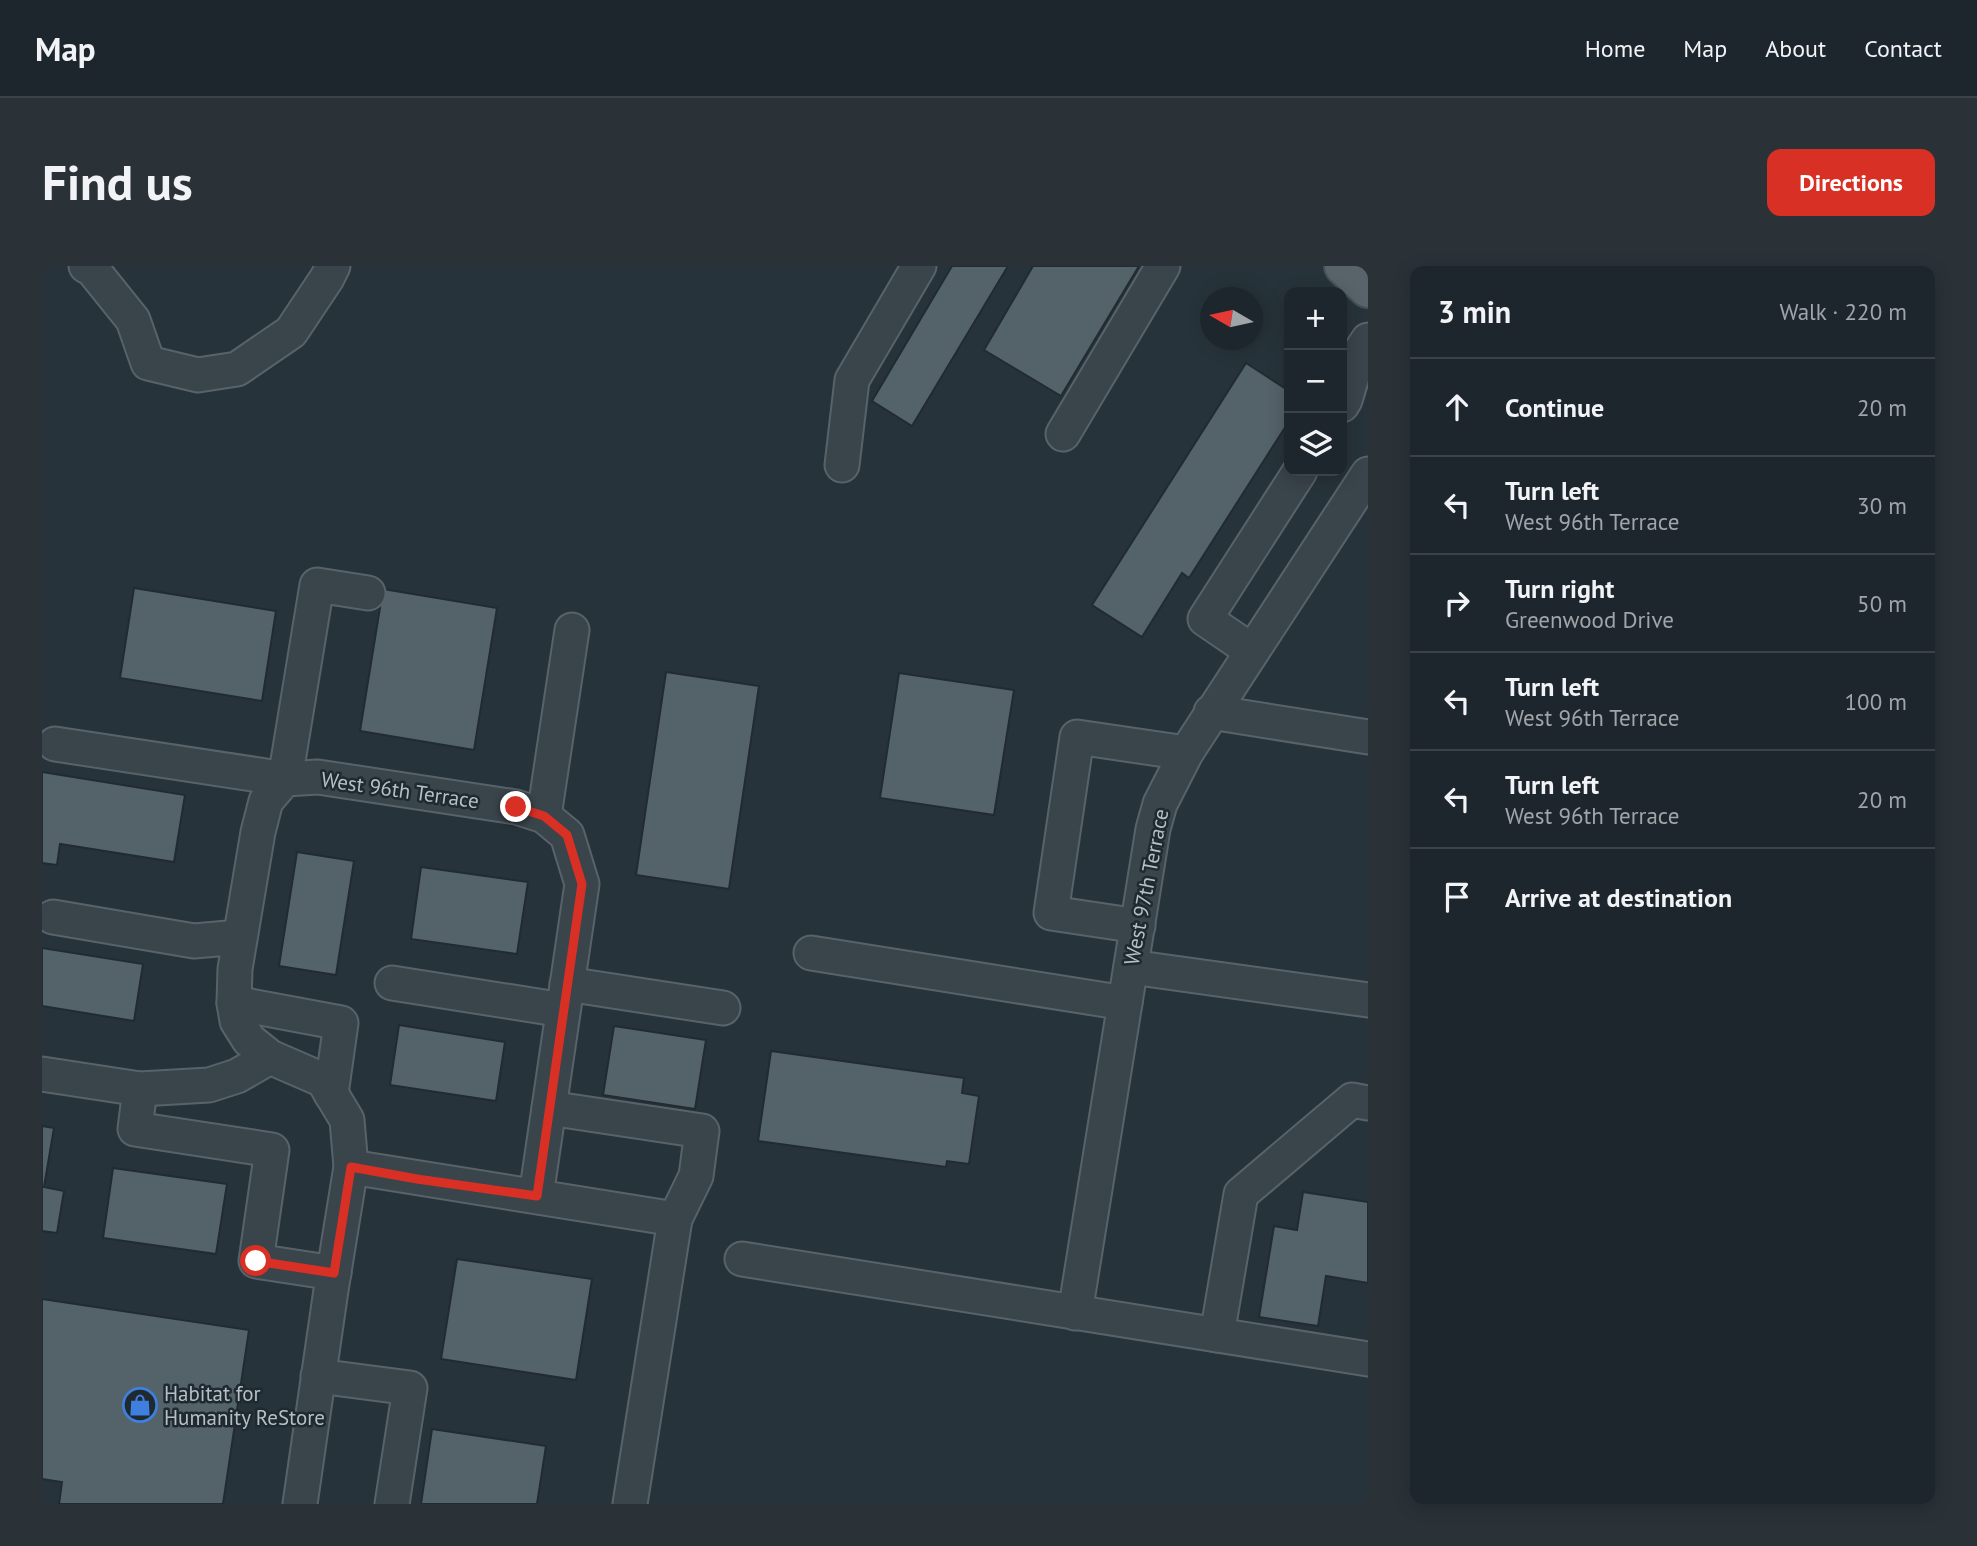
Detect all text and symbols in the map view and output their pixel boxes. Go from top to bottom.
text: Map [35,27,96,70]
text: Home [1585,33,1645,64]
text: Map [1683,33,1727,64]
text: About [1765,33,1826,64]
text: Contact [1864,33,1942,64]
button: Directions [1767,149,1935,216]
text: Find us [42,150,193,214]
north arrow [1200,287,1263,350]
map controls [1284,287,1347,476]
button: + [1284,287,1347,350]
text: 3 min [1438,292,1511,331]
text: Walk · 220 m [1780,297,1907,326]
button: − [1284,350,1347,413]
icon: ahead [1438,388,1476,426]
text: Continue [1505,391,1604,424]
text: 20 m [1857,393,1907,422]
button: layers [1284,413,1347,476]
text: Turn left [1505,474,1599,507]
icon: left [1438,486,1476,524]
text: 30 m [1857,491,1907,520]
text: West 96th Terrace [1505,507,1679,536]
text: Turn right [1505,572,1614,605]
icon: right [1438,584,1476,622]
text: 50 m [1857,589,1907,618]
text: Greenwood Drive [1505,605,1674,634]
text: Turn left [1505,670,1599,703]
icon: left [1438,682,1476,720]
text: 100 m [1845,687,1907,716]
text: West 96th Terrace [1505,703,1679,732]
street label: West 96th Terrace [319,766,481,814]
text: Turn left [1505,768,1599,801]
icon: left [1438,780,1476,818]
text: 20 m [1857,785,1907,814]
route end [500,791,531,822]
text: West 96th Terrace [1505,801,1679,830]
street label: West 97th Terrace [1118,807,1174,967]
icon: arrive [1438,878,1476,916]
text: Arrive at destination [1505,881,1732,914]
route start [240,1245,271,1276]
place label: Habitat for Humanity ReStore [164,1380,325,1431]
shop icon: Habitat for Humanity ReStore [121,1386,159,1424]

